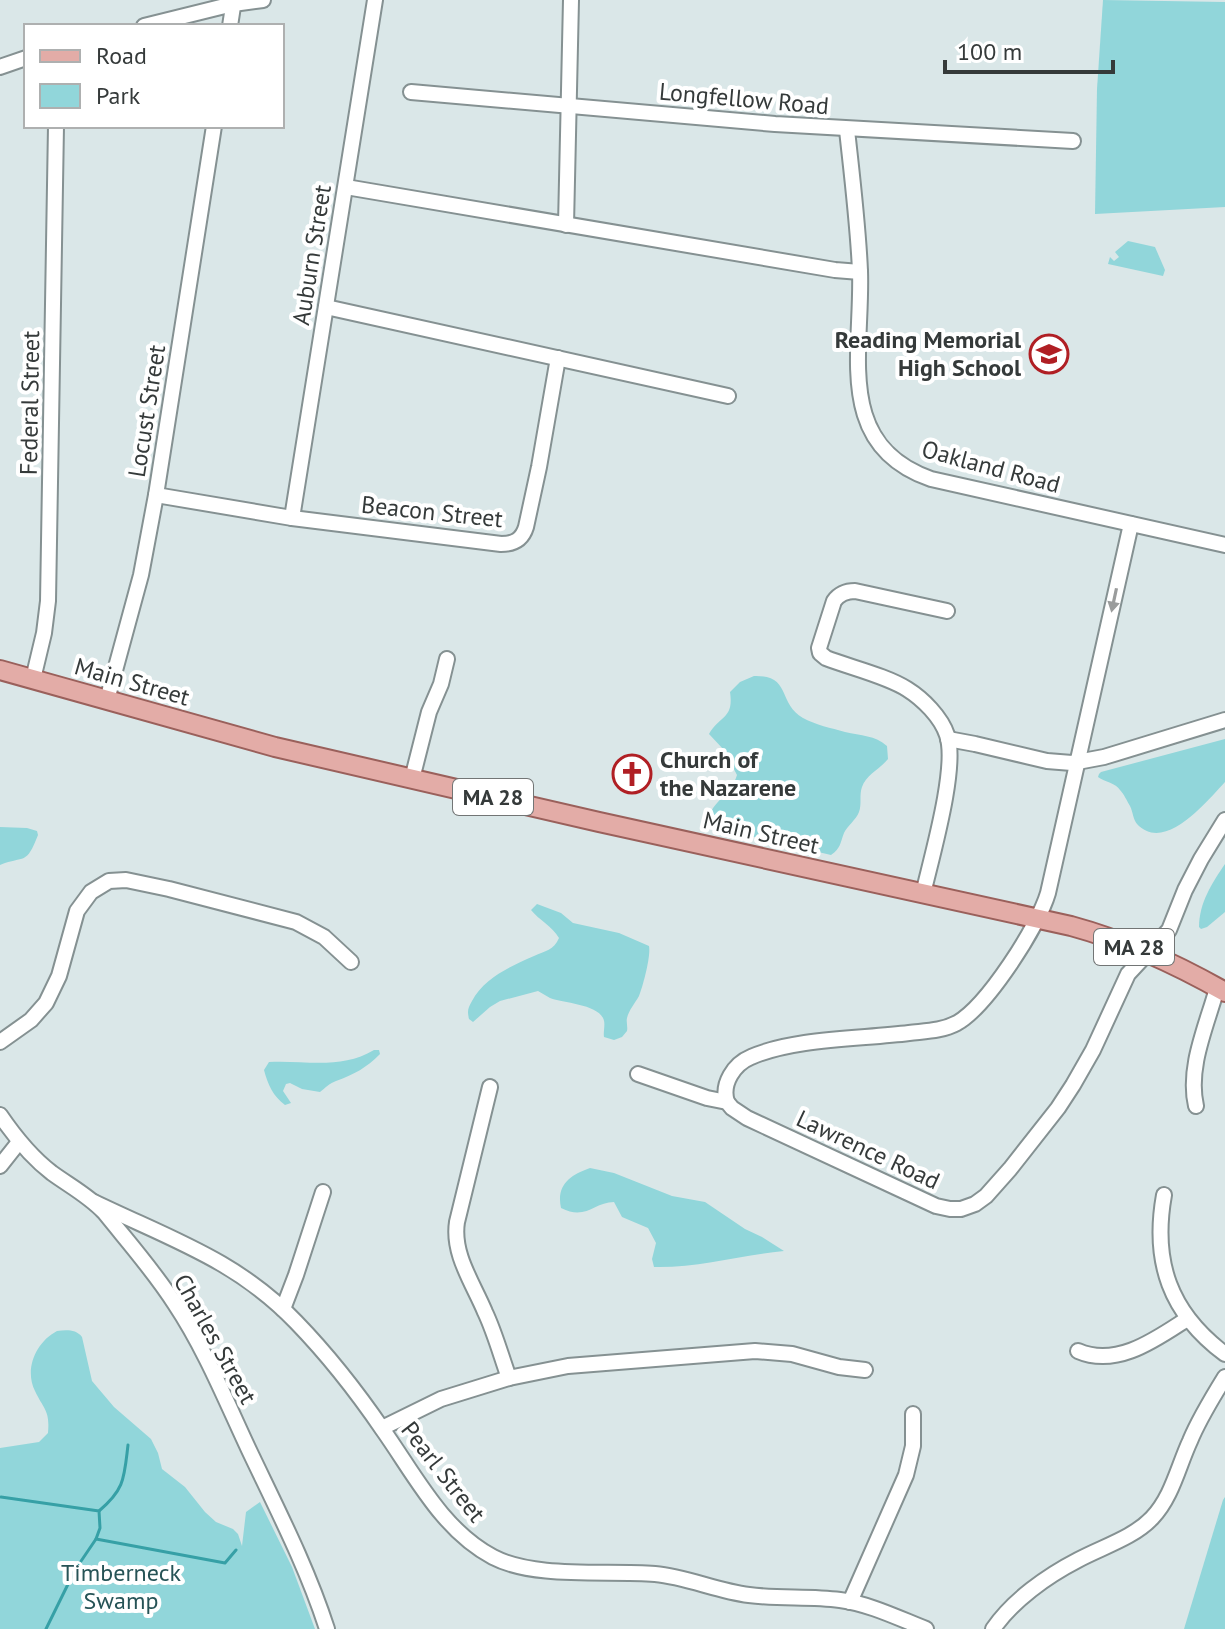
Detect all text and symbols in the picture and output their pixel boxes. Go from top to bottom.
legend [24,24,284,128]
scale bar [945,24,1113,74]
text: 100 m [957,36,1022,67]
text: Road [96,40,147,71]
street label: Longfellow Road [658,76,830,121]
text: Park [96,80,141,111]
street label: Auburn Street [285,182,338,327]
place label: Reading Memorial High School [835,324,1022,383]
street label: Federal Street [13,330,46,475]
school or university icon: Reading Memorial High School [1028,333,1070,375]
street label: Locust Street [121,343,172,479]
street label: Oakland Road [919,433,1064,500]
street label: Beacon Street [360,489,504,534]
one-way arrow [1107,588,1120,613]
street label: Main Street [71,650,193,713]
place label: Church of the Nazarene [660,744,796,803]
church icon: Church of the Nazarene [611,753,653,795]
road number: MA 28 [453,779,533,815]
street label: Main Street [700,804,822,861]
road number: MA 28 [1094,929,1174,965]
street label: Lawrence Road [792,1103,945,1196]
street label: Charles Street [167,1268,264,1409]
street label: Pearl Street [394,1415,492,1528]
park label: Timberneck Swamp [61,1557,181,1616]

